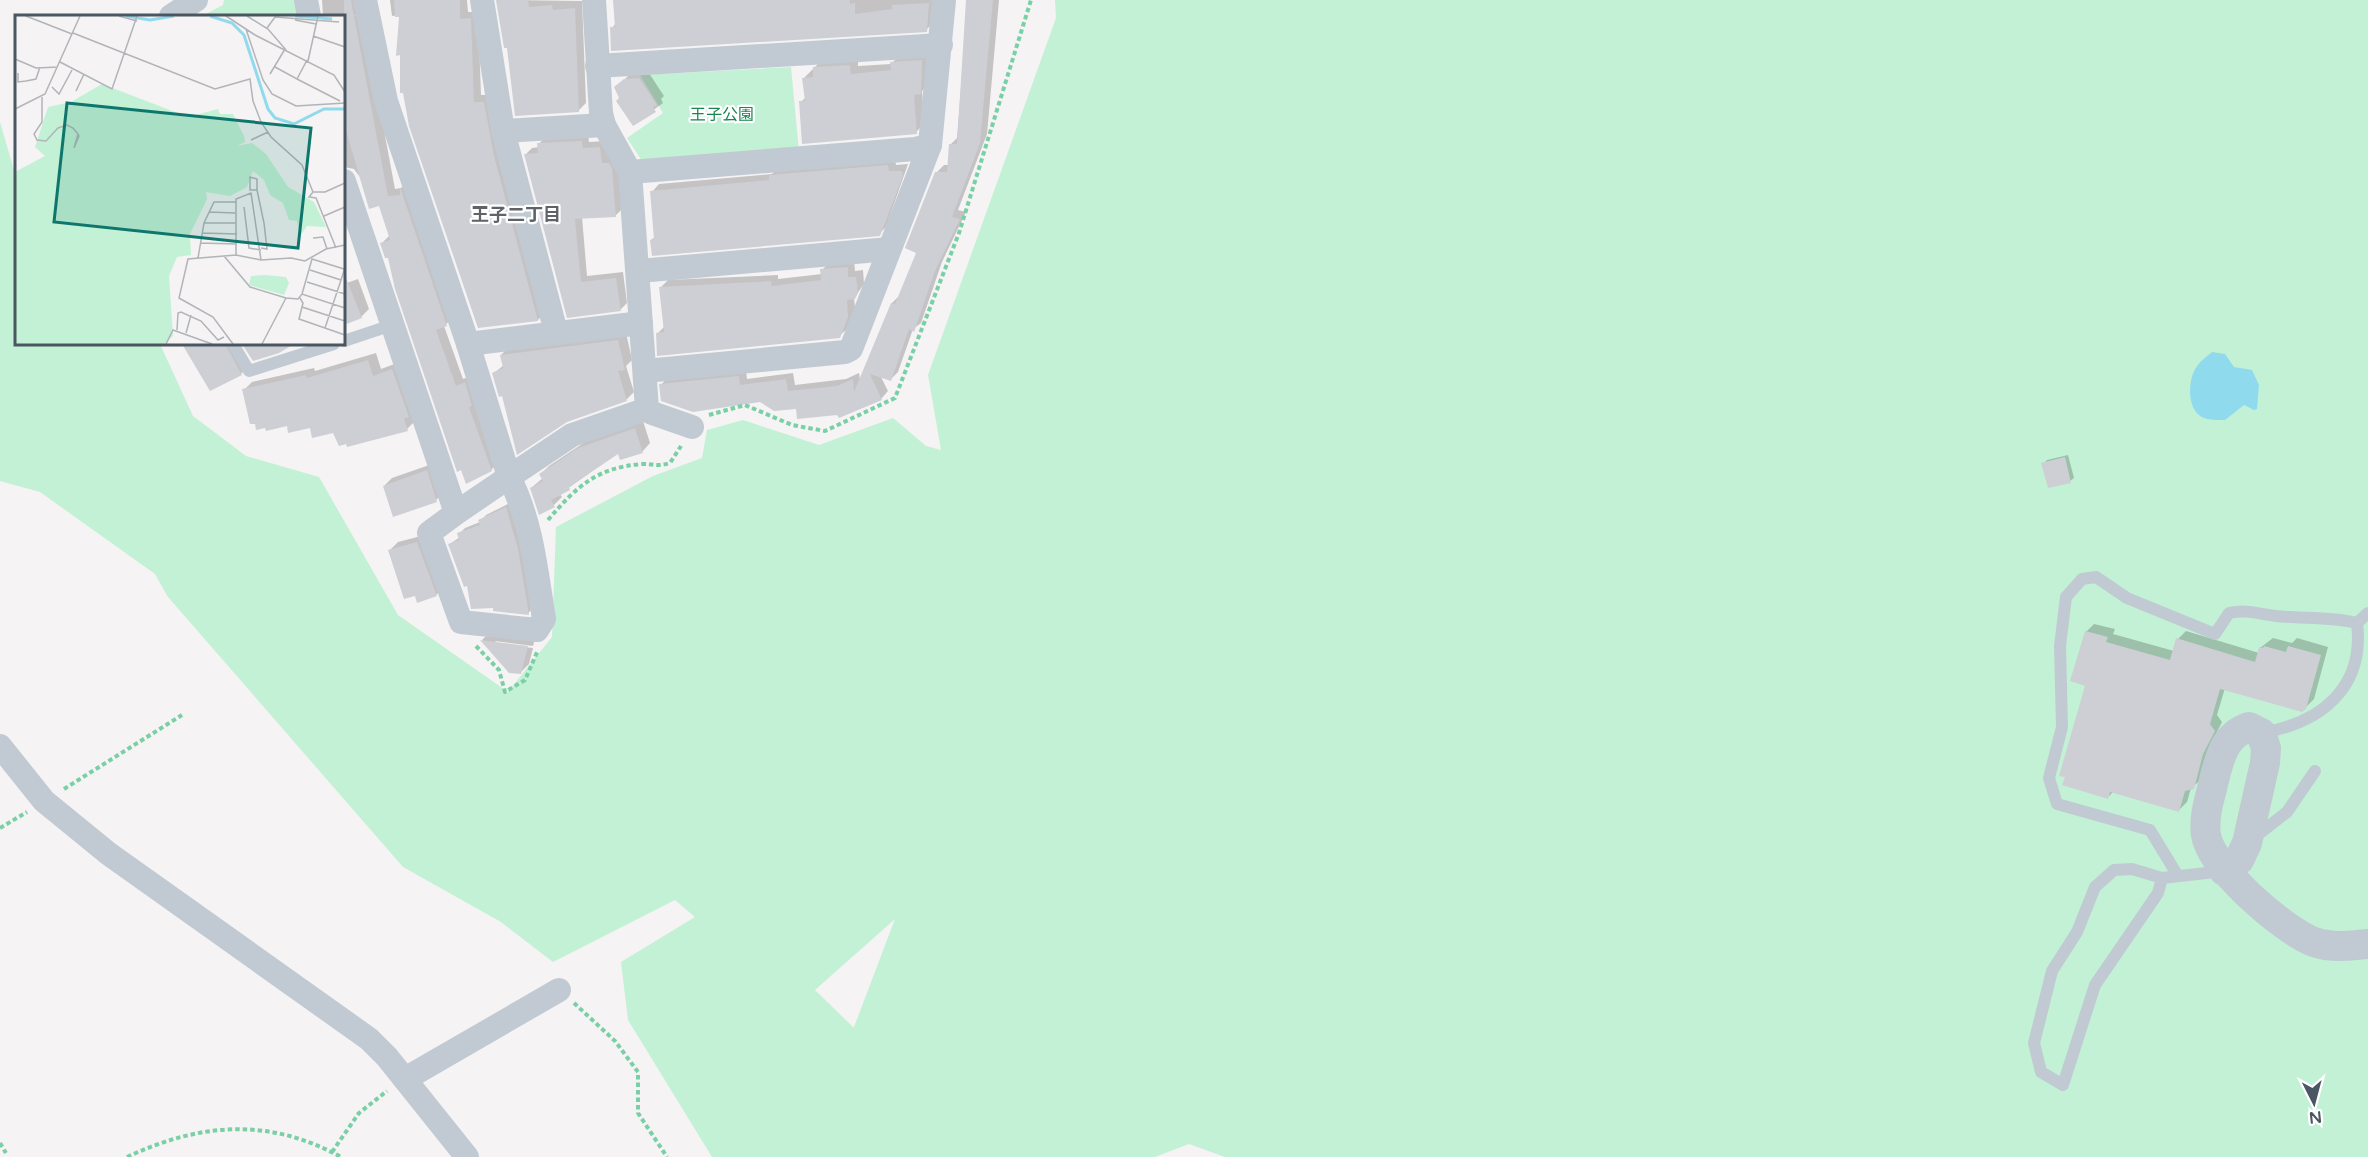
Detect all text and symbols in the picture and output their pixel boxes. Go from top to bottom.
inset map [15,15,345,345]
park label: 王子公園 [690,105,754,125]
district label: 王子二丁目 [471,204,561,226]
north arrow [2284,1073,2344,1133]
text: N [2308,1106,2323,1128]

